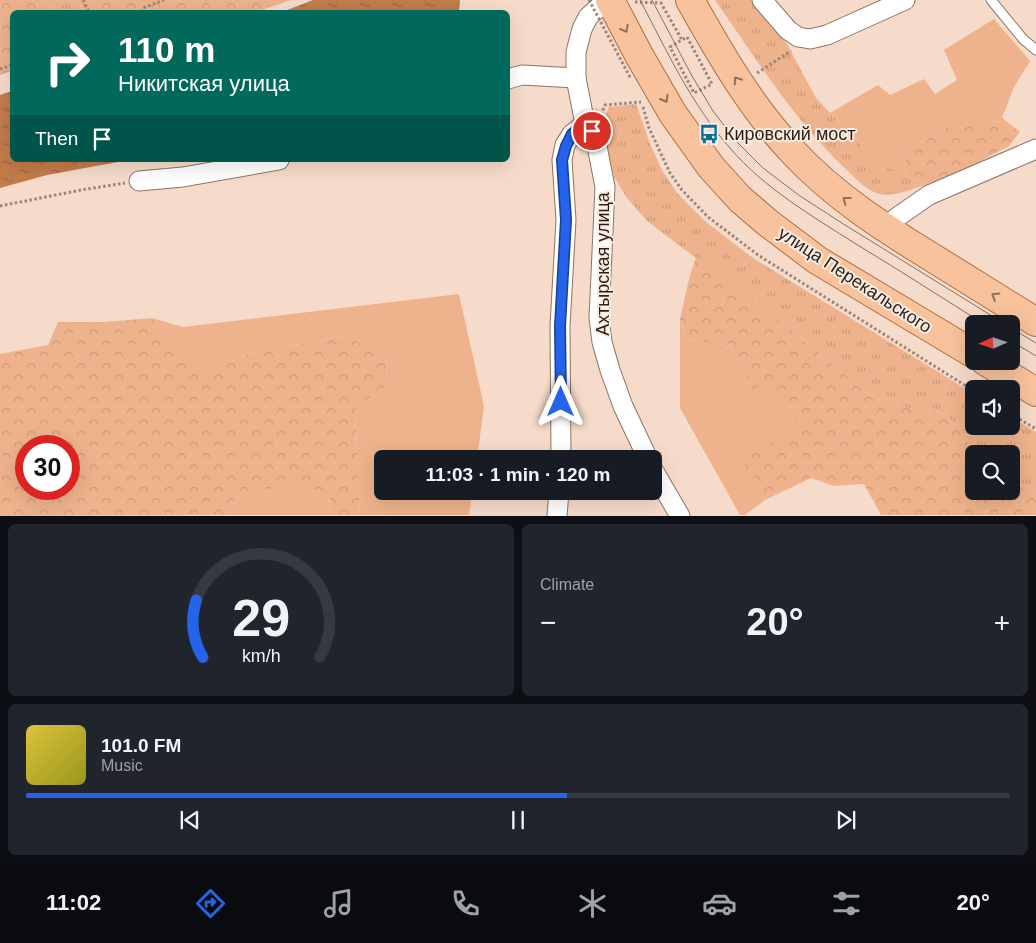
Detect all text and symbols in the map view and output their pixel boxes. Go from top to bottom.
one-way arrow [619,23,629,32]
icon: right [35,30,100,95]
text: 110 m [118,30,215,69]
text: Никитская улица [118,71,290,96]
one-way arrow [734,76,744,85]
one-way arrow [658,94,668,103]
pin [571,110,613,152]
icon: arrive [578,117,606,145]
bus stop icon: Кировский мост [698,123,720,145]
place label: Кировский мост [724,124,856,144]
icon: arrive [88,125,116,153]
text: Then [35,128,78,149]
street label: Ахтырская улица [593,191,613,336]
one-way arrow [843,197,852,205]
street label: улица Перекальского [775,223,935,337]
one-way arrow [991,293,1000,303]
north arrow [965,315,1020,370]
map controls [965,315,1020,500]
position arrow [534,375,586,427]
button: sound [965,380,1020,435]
speed limit sign: 30 [15,435,80,500]
button: search [965,445,1020,500]
text: 11:03 · 1 min · 120 m [426,464,610,485]
text: Climate [540,576,594,593]
text: 29 [232,589,290,647]
text: 20° [746,601,804,643]
text: − [540,607,556,638]
text: + [994,607,1010,638]
text: km/h [242,646,280,666]
text: 101.0 FM [101,735,181,756]
text: Music [101,757,143,774]
icon: previous [176,806,204,834]
icon: pause [504,806,532,834]
icon: next [832,806,860,834]
icon: directions [193,886,228,921]
icon: music [321,886,356,921]
icon: phone [448,886,483,921]
icon: climate [575,886,610,921]
icon: car [702,886,737,921]
icon: filters [829,886,864,921]
text: 11:02 [46,890,101,915]
text: 20° [957,890,990,915]

